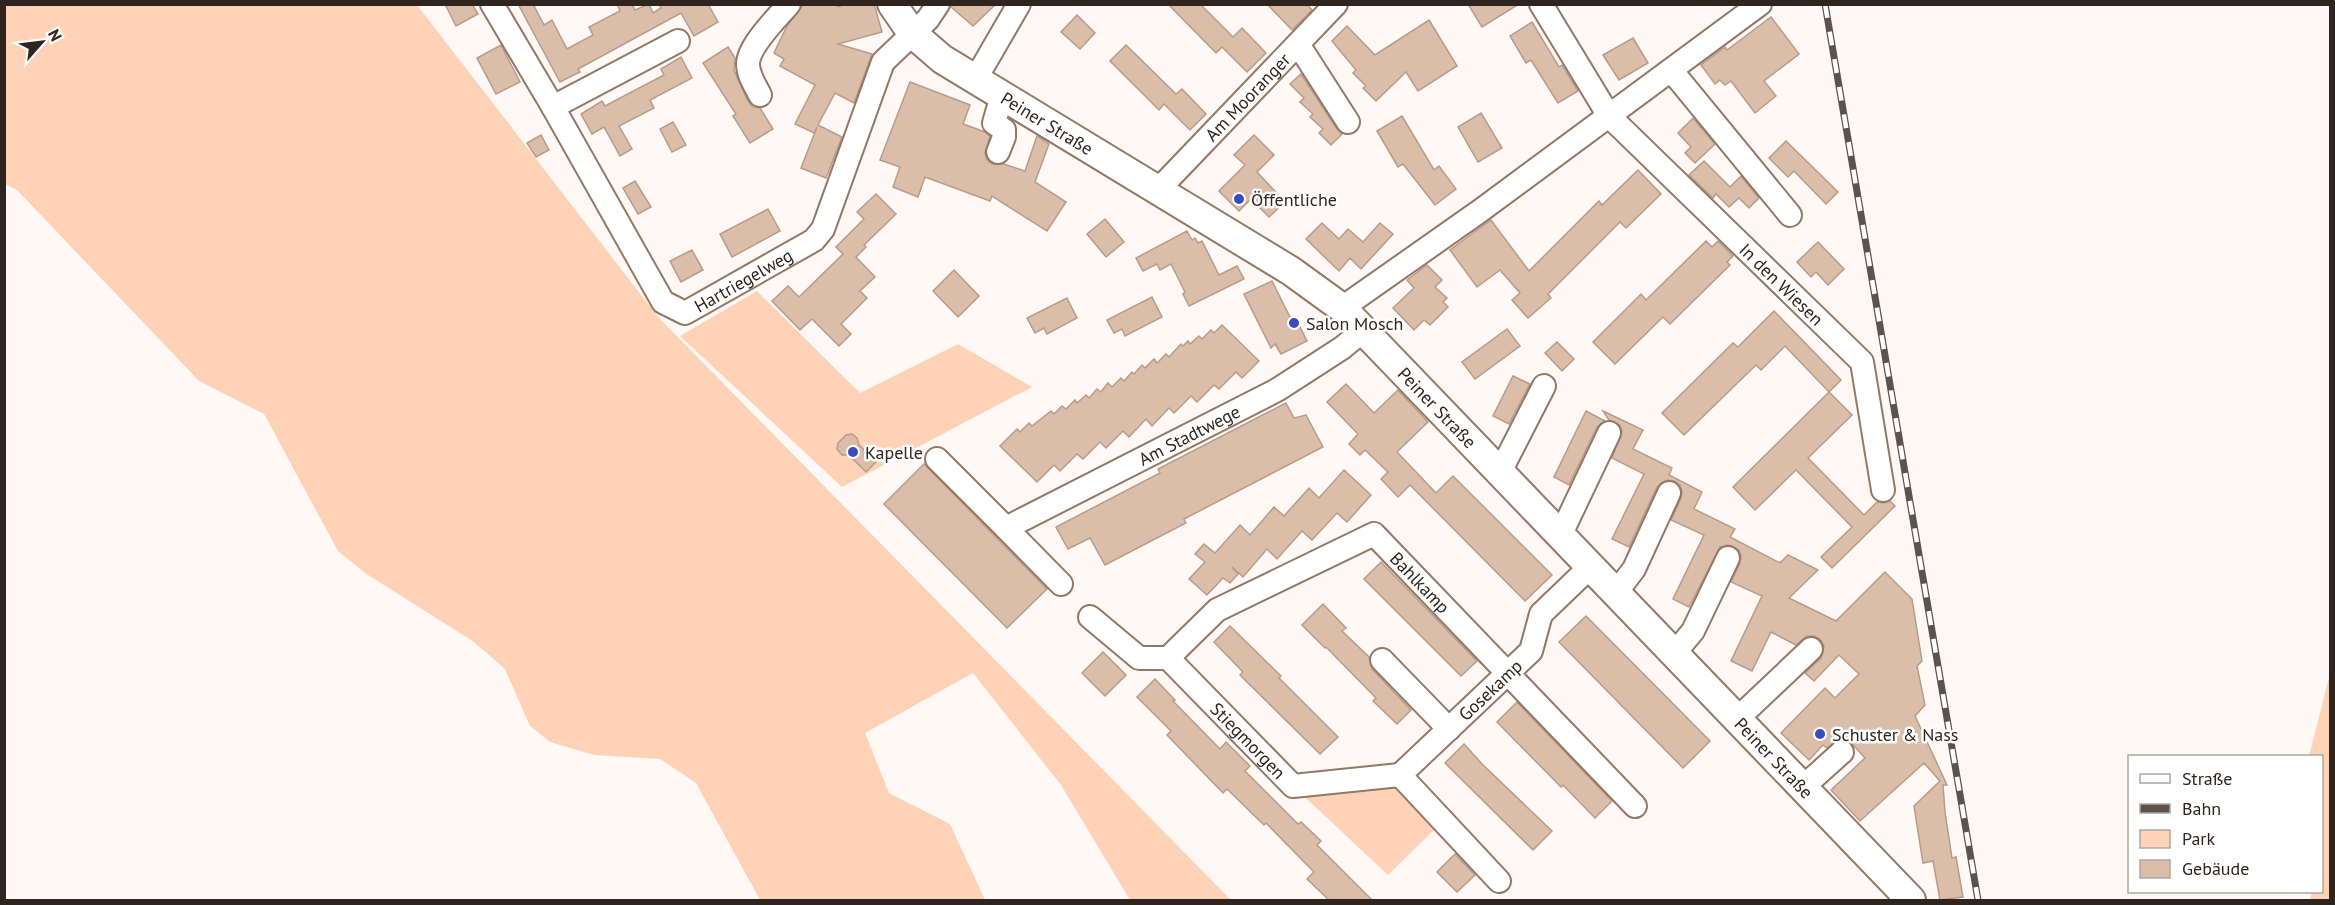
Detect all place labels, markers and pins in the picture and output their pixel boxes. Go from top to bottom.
place label: Öffentliche [1251,188,1337,211]
marker: Öffentliche [1232,192,1246,206]
place label: Salon Mosch [1306,312,1403,335]
marker: Salon Mosch [1287,316,1301,330]
place label: Kapelle [865,441,923,464]
marker: Kapelle [846,445,860,459]
place label: Schuster & Nass [1832,723,1958,746]
marker: Schuster & Nass [1813,727,1827,741]

